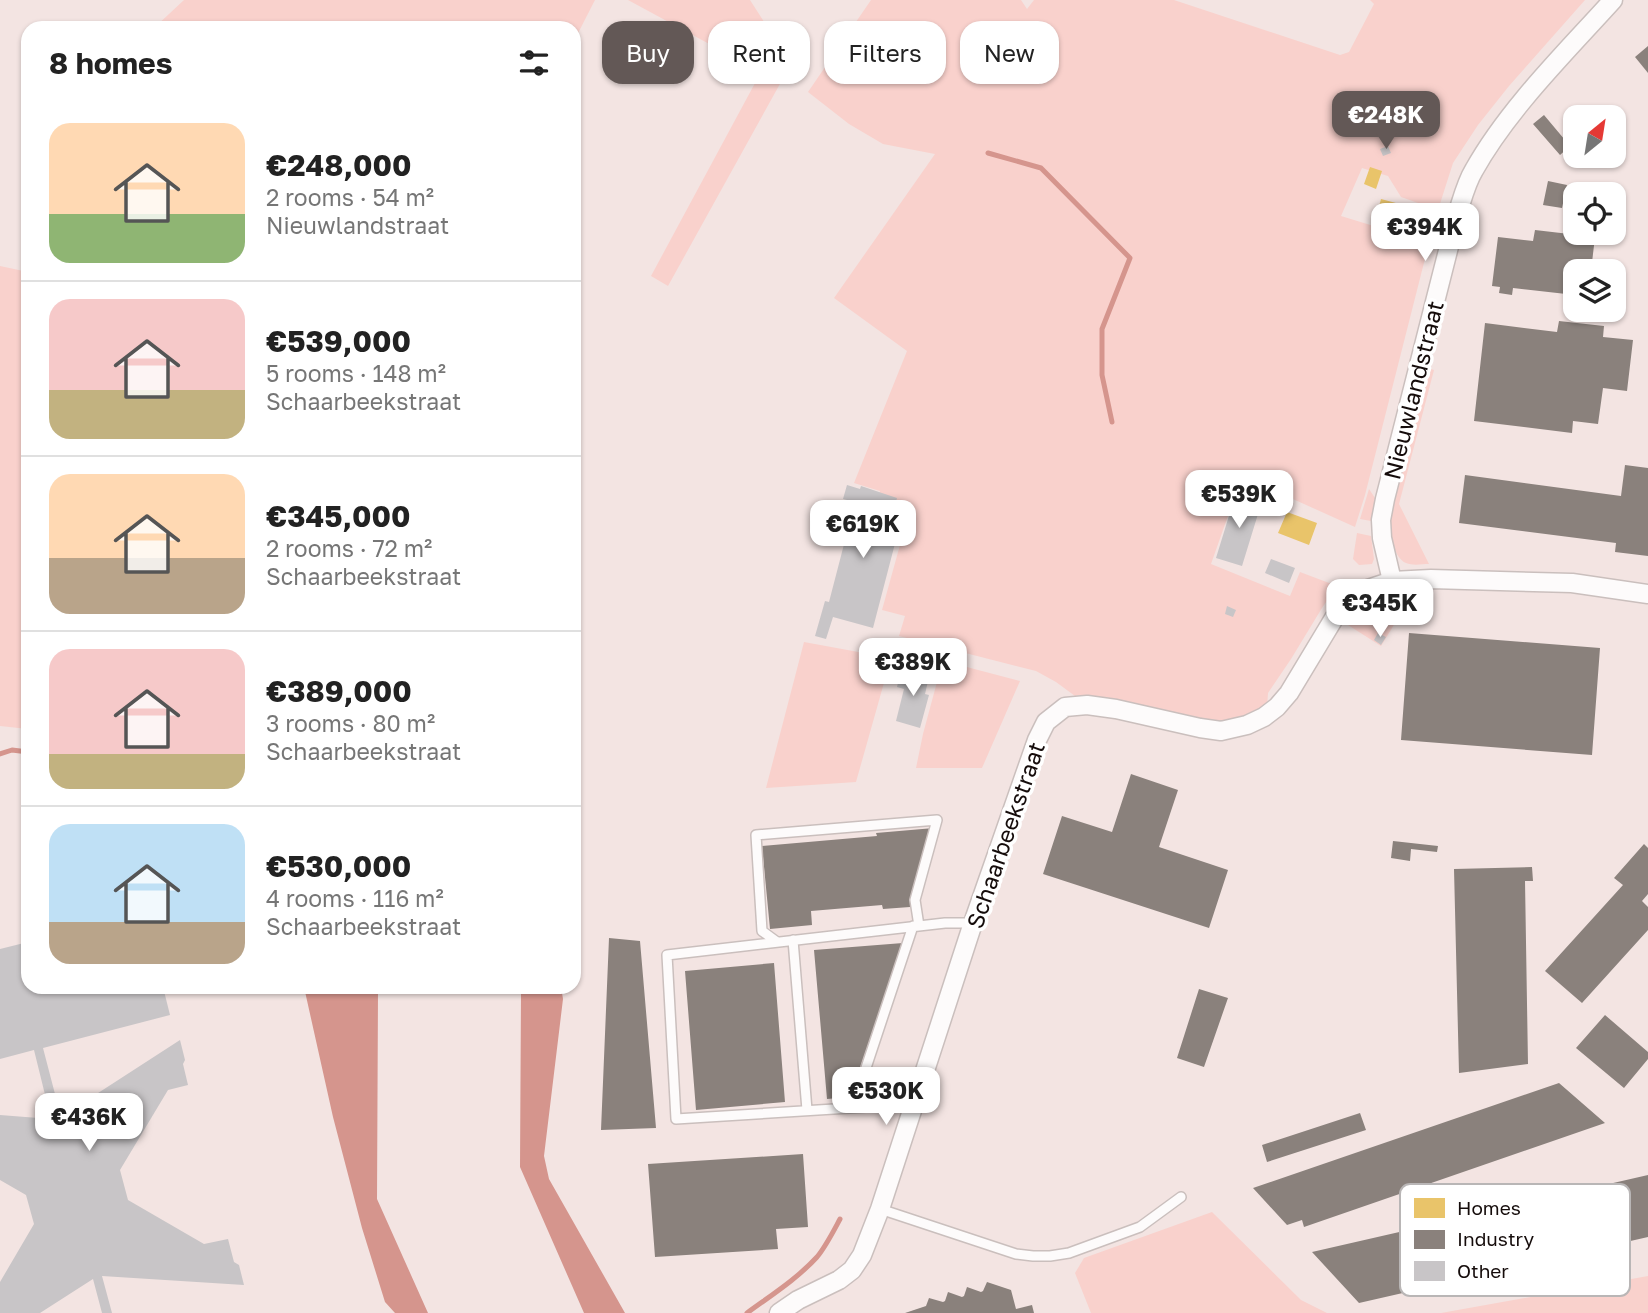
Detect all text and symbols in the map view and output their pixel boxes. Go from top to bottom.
chip: Buy [602,21,694,84]
chip: Rent [708,21,810,84]
chip: Filters [824,21,946,84]
chip: New [960,21,1059,84]
icon: filters [515,44,553,82]
text: 8 homes [49,45,173,81]
pin: €248K [1337,92,1435,151]
text: €248K [1348,100,1424,128]
north arrow [1563,105,1626,168]
map controls [1563,105,1626,322]
text: €248,000 [266,147,412,183]
icon: home [105,151,189,235]
button: locate [1563,182,1626,245]
text: 2 rooms · 54 m² [266,183,434,211]
pin: €394K [1376,204,1474,263]
text: Nieuwlandstraat [266,211,449,239]
text: €394K [1387,212,1463,240]
button: layers [1563,259,1626,322]
street label: Nieuwlandstraat [1377,298,1449,482]
text: €539,000 [266,323,411,359]
icon: home [105,327,189,411]
text: 5 rooms · 148 m² [266,359,446,387]
text: Schaarbeekstraat [266,387,461,415]
pin: €539K [1190,470,1288,530]
text: €539K [1201,479,1277,507]
text: €345,000 [266,498,411,534]
pin: €619K [814,500,912,560]
icon: home [105,502,189,586]
text: €619K [826,509,900,537]
text: 2 rooms · 72 m² [266,534,432,562]
text: Schaarbeekstraat [266,562,461,590]
pin: €345K [1331,580,1429,639]
text: €345K [1342,588,1418,616]
pin: €389K [864,638,962,698]
text: €389K [875,647,951,675]
text: €389,000 [266,673,412,709]
icon: home [105,677,189,761]
text: 3 rooms · 80 m² [266,709,435,737]
text: Schaarbeekstraat [266,737,461,765]
street label: Schaarbeekstraat [960,738,1050,932]
text: €530,000 [266,848,411,884]
icon: home [105,852,189,936]
text: 4 rooms · 116 m² [266,884,444,912]
text: Schaarbeekstraat [266,912,461,940]
pin: €530K [837,1068,935,1127]
text: €530K [848,1076,924,1104]
pin: €436K [40,1094,138,1153]
text: €436K [51,1102,127,1130]
legend [1400,1184,1630,1296]
text: Homes [1457,1196,1521,1219]
text: Industry [1457,1227,1534,1250]
text: Other [1457,1259,1509,1282]

